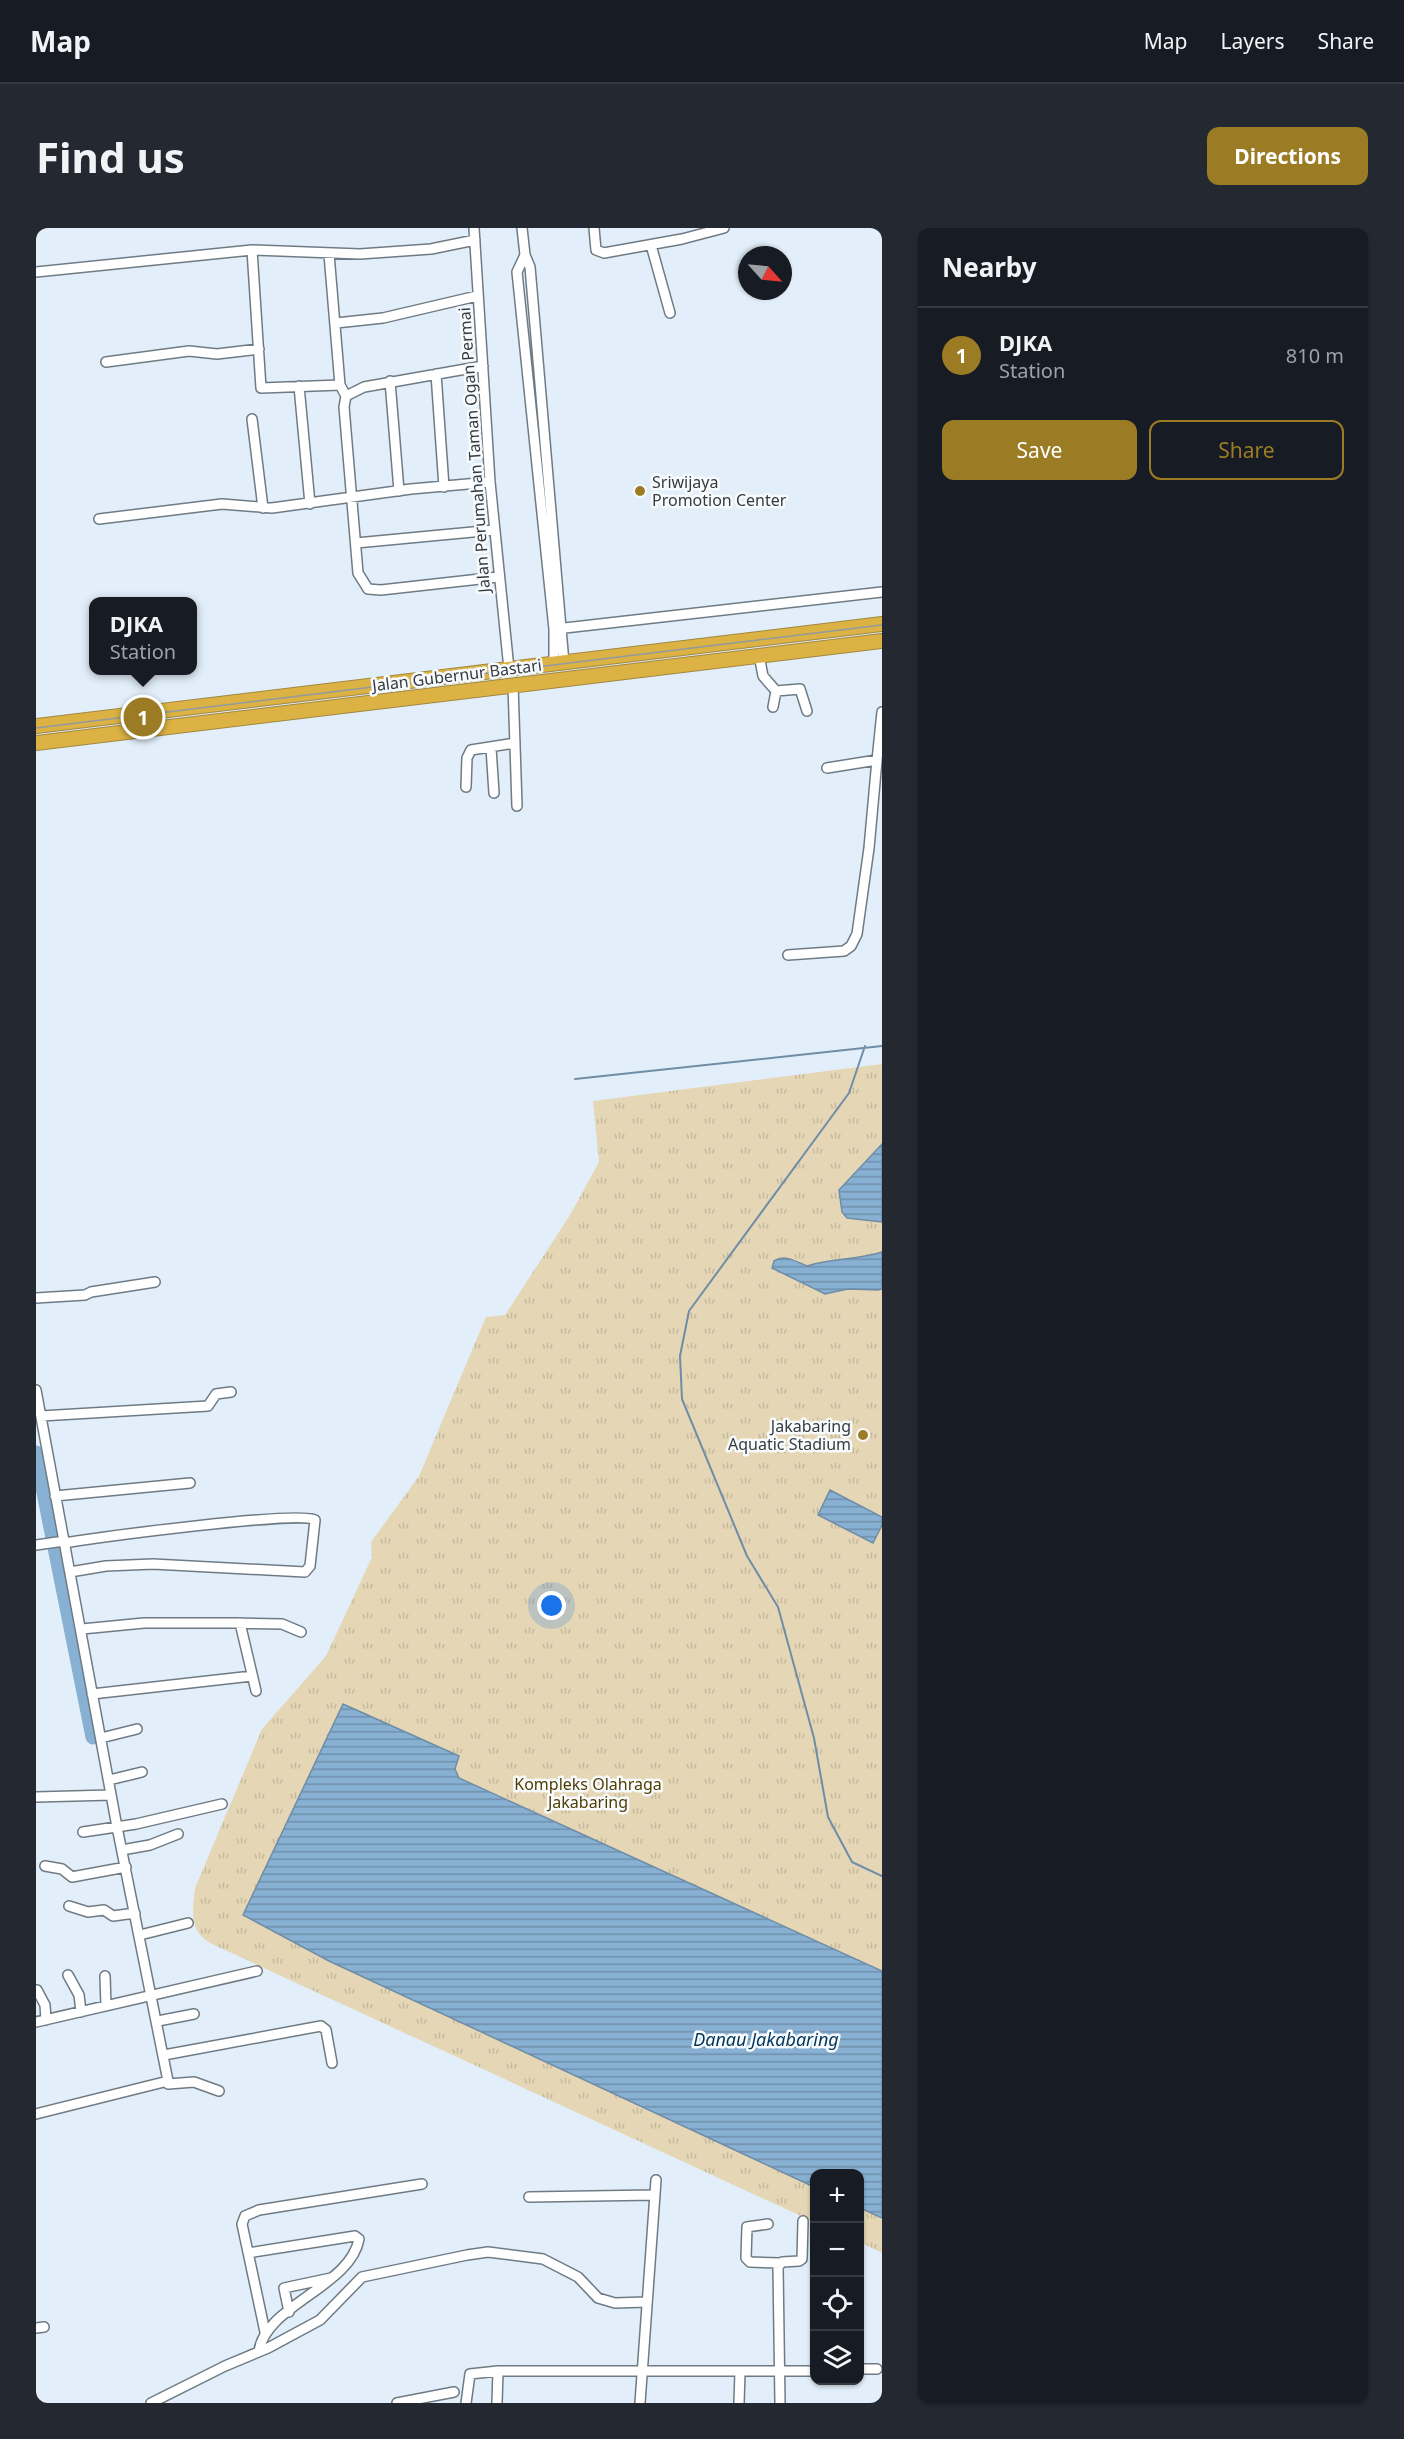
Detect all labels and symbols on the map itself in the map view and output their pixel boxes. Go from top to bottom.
north arrow [738,246,792,300]
street label: Jalan Perumahan Taman Ogan Permai [453,307,495,595]
place label: Sriwijaya Promotion Center [652,471,787,511]
marker: Sriwijaya Promotion Center [633,484,647,498]
street label: Jalan Gubernur Bastari [369,654,543,697]
pin: 1 [124,694,162,740]
place label: Jakabaring Aquatic Stadium [728,1415,851,1455]
marker: Jakabaring Aquatic Stadium [856,1428,870,1442]
your location [537,1591,566,1620]
park label: Kompleks Olahraga Jakabaring [514,1773,662,1813]
water label: Danau Jakabaring [693,2027,839,2051]

